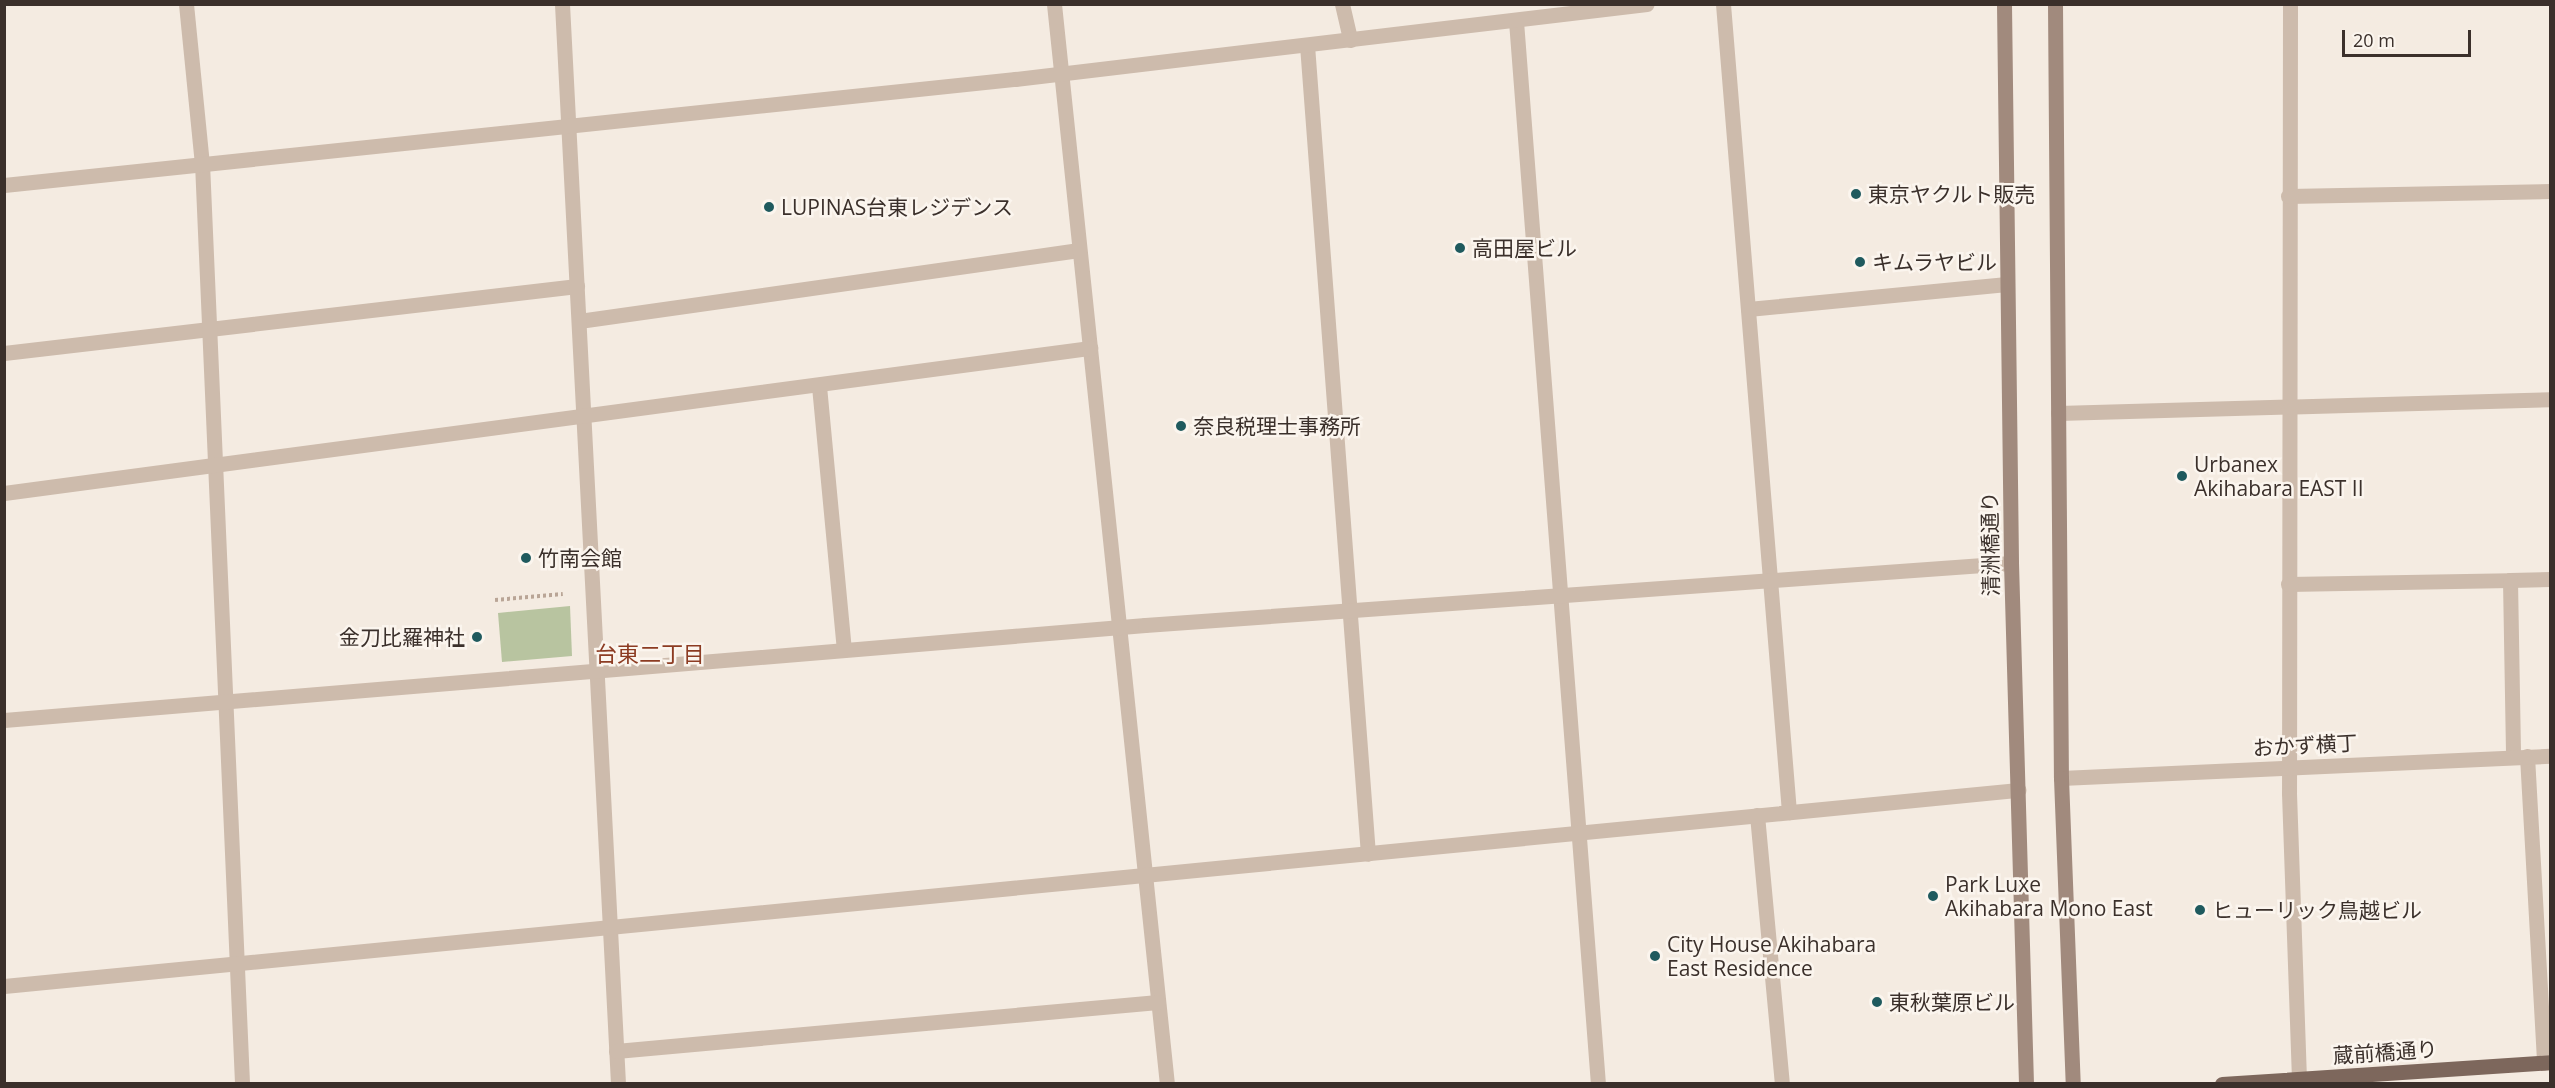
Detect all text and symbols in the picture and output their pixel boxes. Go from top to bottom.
scale bar [2345,18,2474,56]
text: 20 m [2353,28,2395,52]
place label: 東京ヤクルト販売 [1868,181,2036,207]
marker: 東京ヤクルト販売 [1849,187,1863,201]
place label: LUPINAS台東レジデンス [781,194,1013,220]
marker: LUPINAS台東レジデンス [762,200,776,214]
place label: 高田屋ビル [1472,235,1577,261]
marker: 高田屋ビル [1453,241,1467,255]
place label: キムラヤビル [1872,249,1998,275]
marker: キムラヤビル [1853,255,1867,269]
place label: 奈良税理士事務所 [1193,413,1361,439]
marker: 奈良税理士事務所 [1174,419,1188,433]
place label: Urbanex Akihabara EAST II [2194,451,2364,501]
marker: Urbanex Akihabara EAST II [2175,469,2189,483]
street label: 清洲橋通り [1976,491,2004,597]
place label: 竹南会館 [538,545,622,571]
marker: 竹南会館 [519,551,533,565]
place label: 金刀比羅神社 [339,624,465,650]
marker: 金刀比羅神社 [470,630,484,644]
district label: 台東二丁目 [595,641,705,667]
street label: おかず横丁 [2252,730,2358,760]
place label: Park Luxe Akihabara Mono East [1945,871,2153,921]
marker: Park Luxe Akihabara Mono East [1926,889,1940,903]
place label: ヒューリック鳥越ビル [2212,897,2422,923]
marker: ヒューリック鳥越ビル [2193,903,2207,917]
place label: City House Akihabara East Residence [1667,931,1876,981]
marker: City House Akihabara East Residence [1648,949,1662,963]
place label: 東秋葉原ビル [1889,989,2015,1015]
marker: 東秋葉原ビル [1870,995,1884,1009]
street label: 蔵前橋通り [2332,1036,2438,1068]

